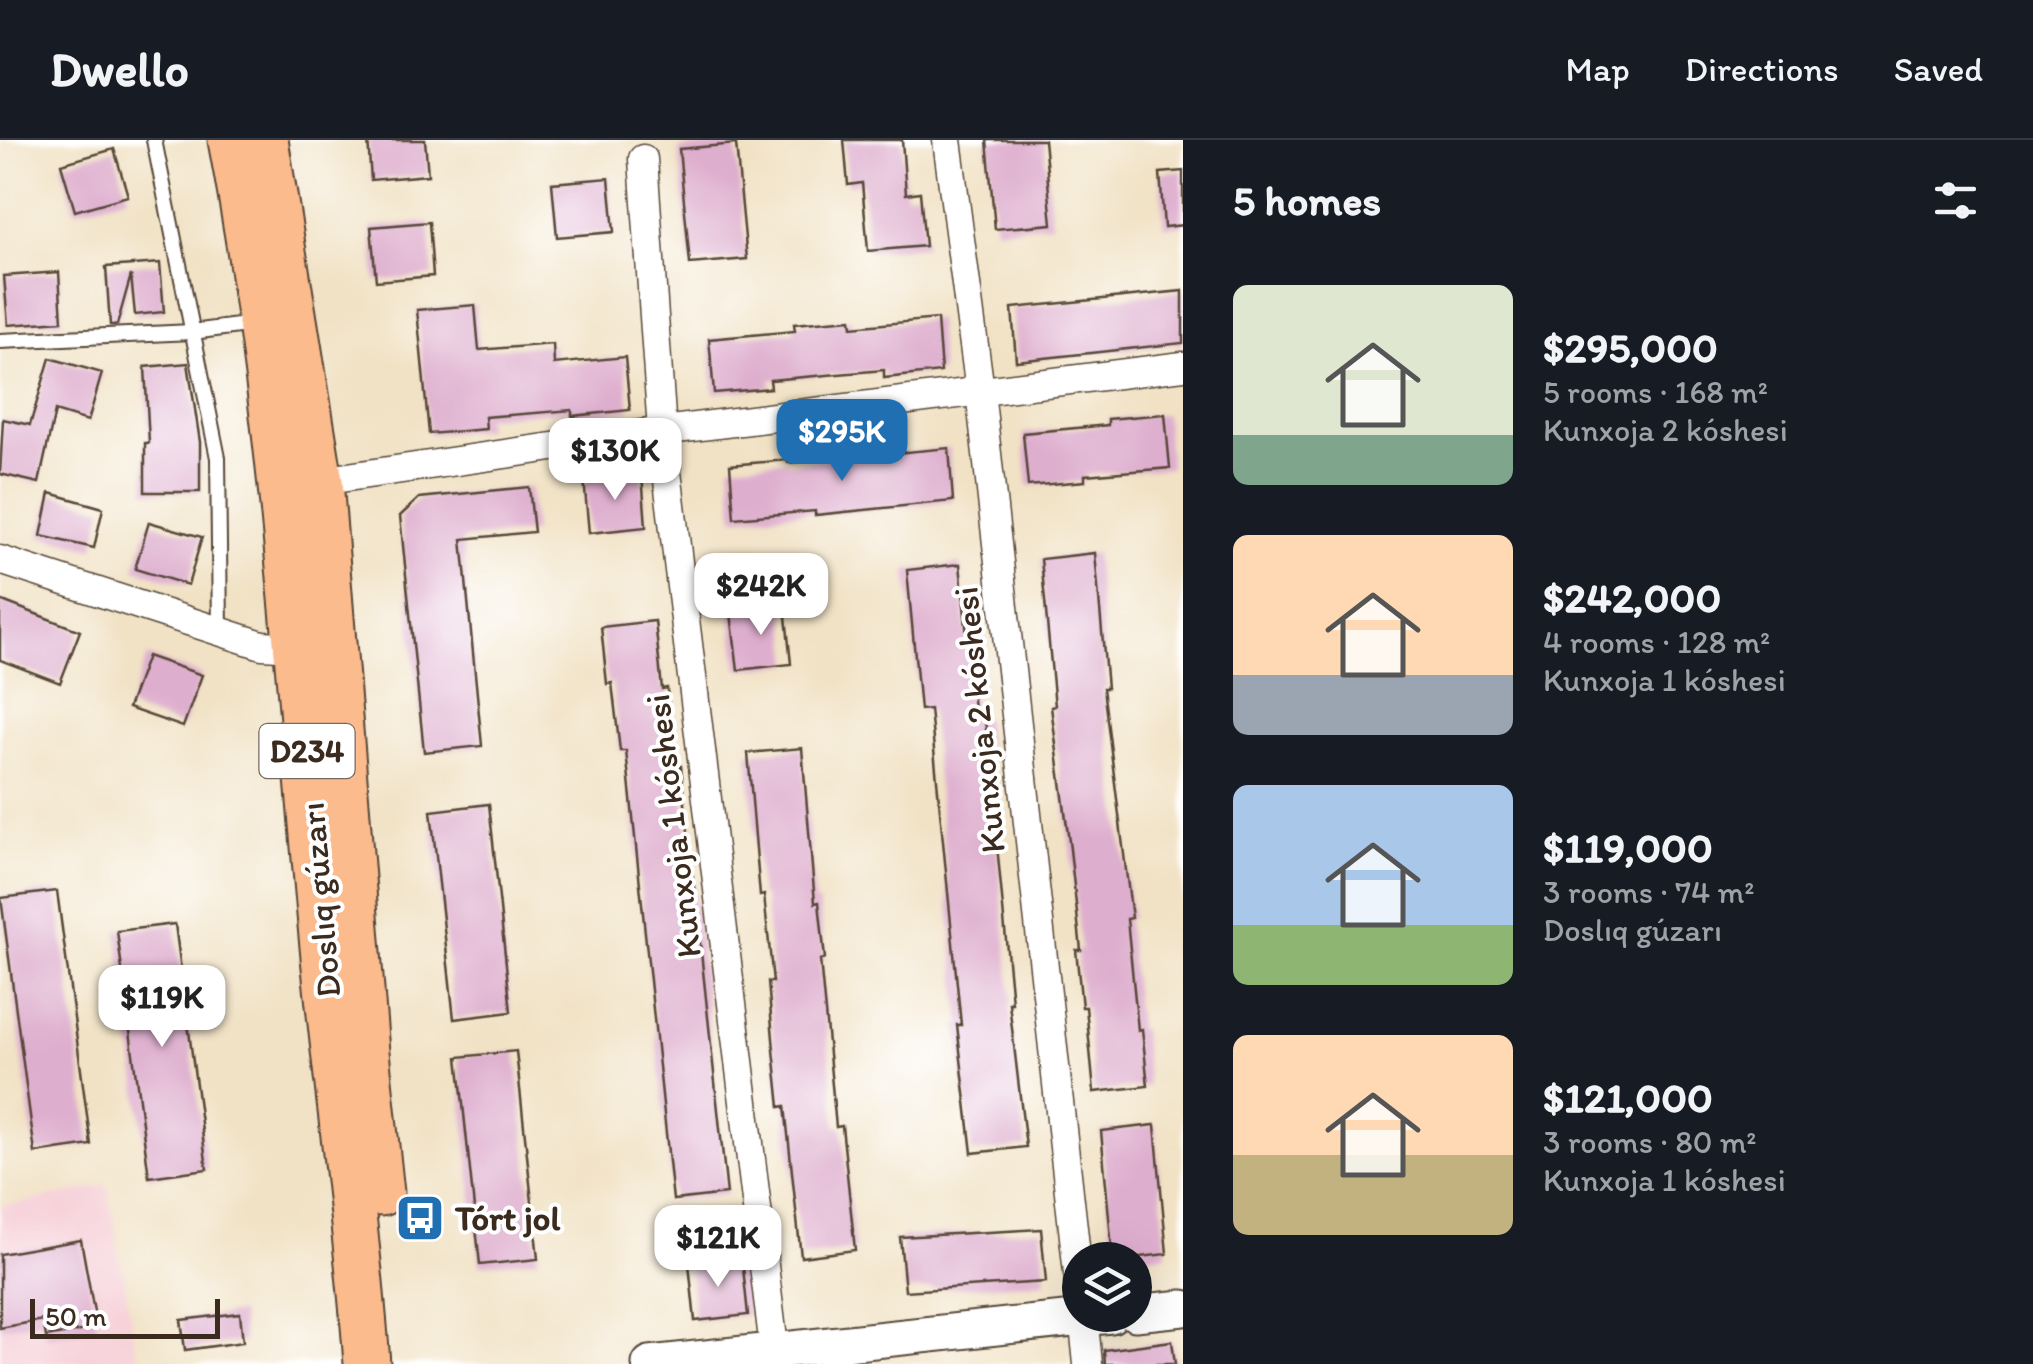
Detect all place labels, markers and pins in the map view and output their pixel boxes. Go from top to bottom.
pin: $295K [772,399,912,484]
pin: $130K [545,418,685,503]
pin: $242K [691,553,831,638]
pin: $119K [92,965,232,1050]
bus stop icon: Tórt jol [394,1192,446,1244]
place label: Tórt jol [454,1197,561,1239]
pin: $121K [648,1205,788,1290]

